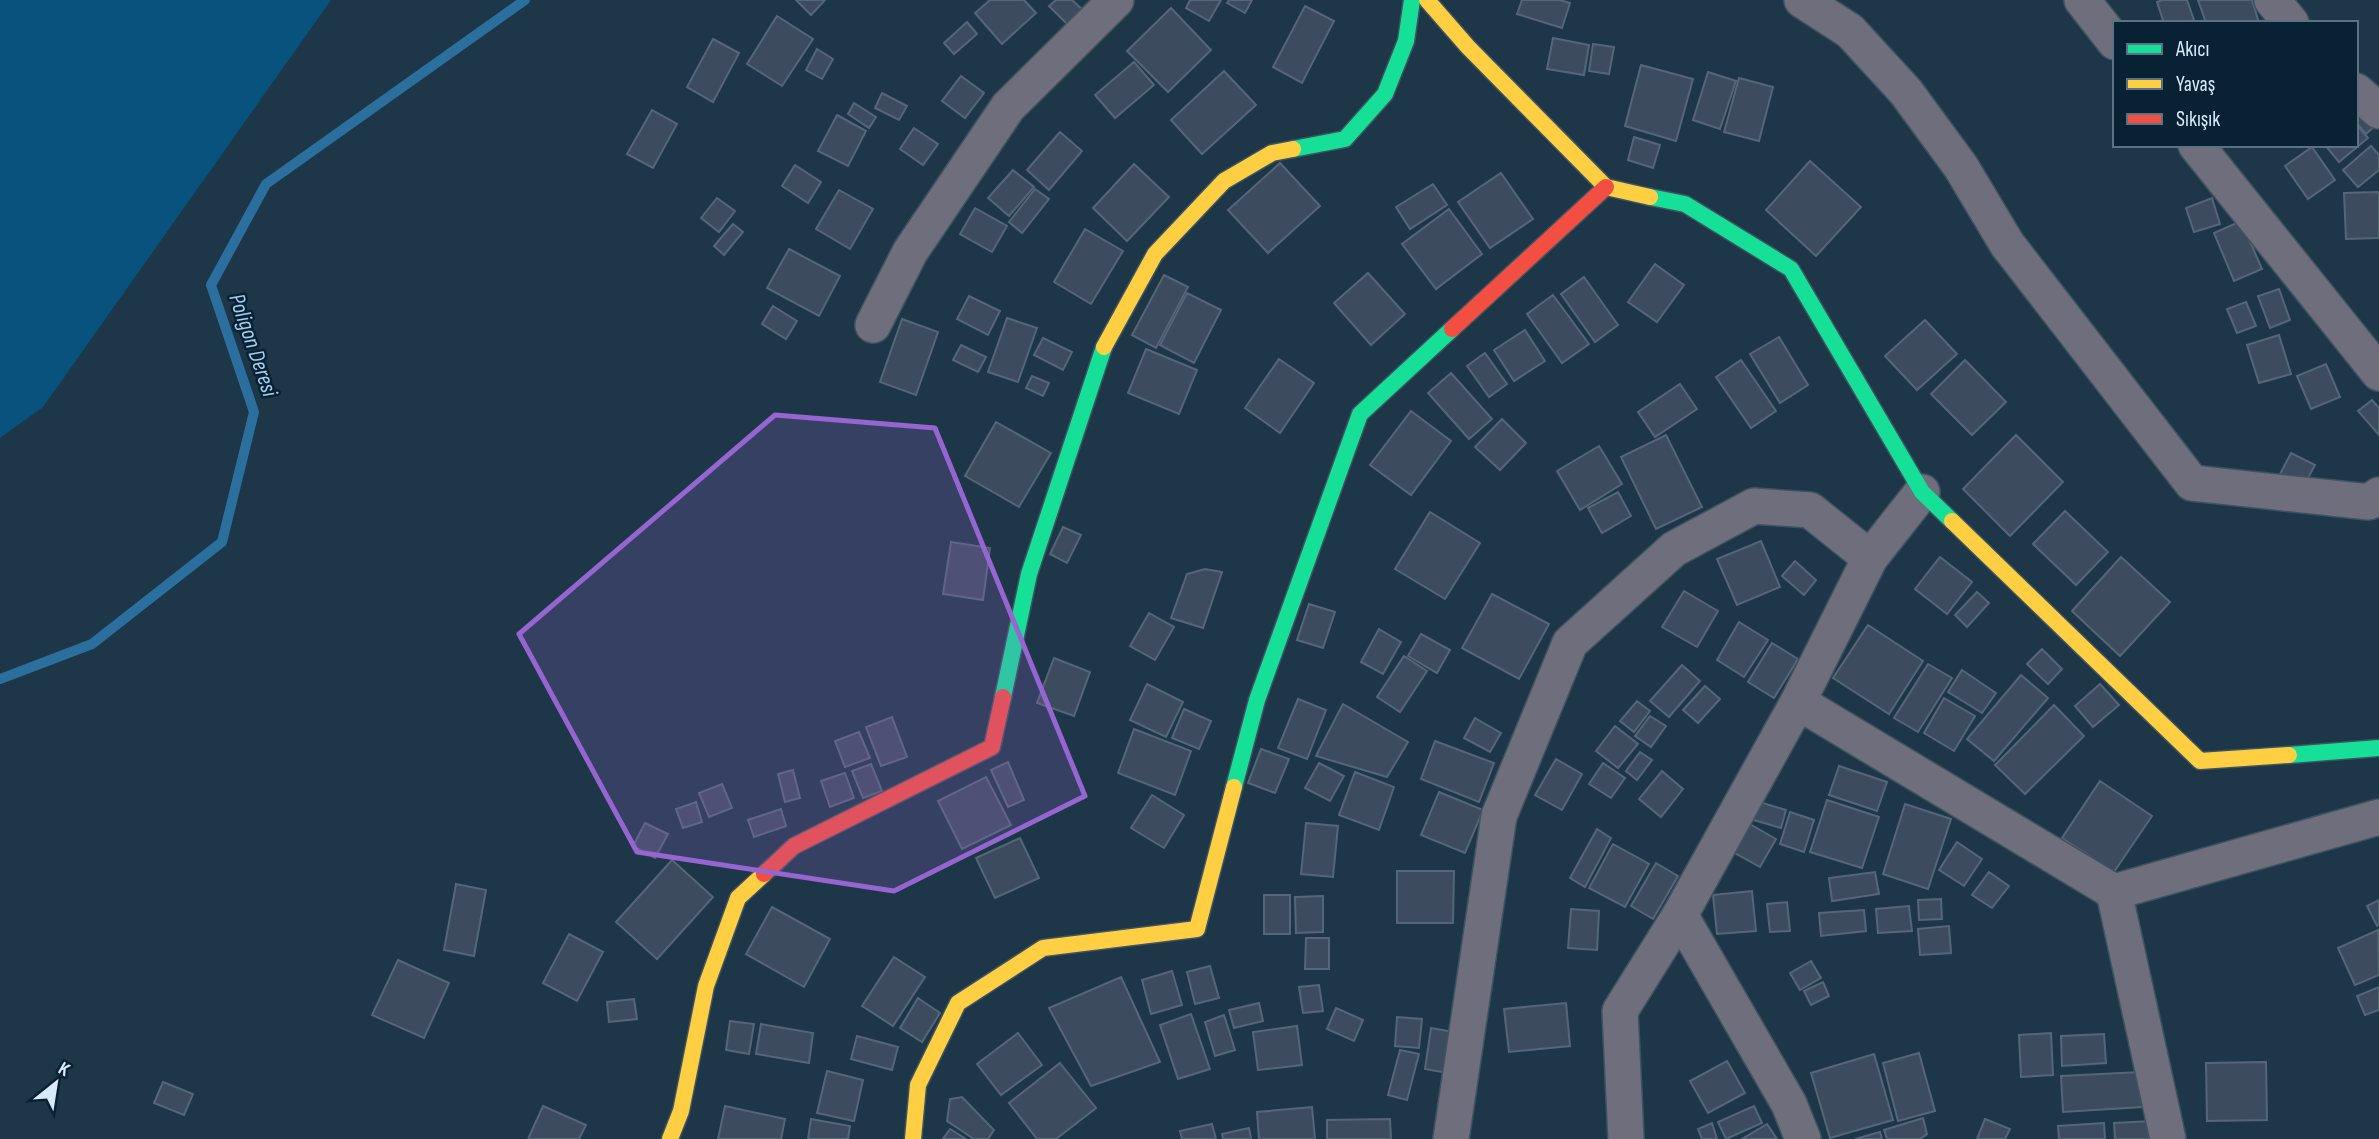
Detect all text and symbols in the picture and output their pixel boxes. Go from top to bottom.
legend [2113,21,2358,147]
text: Akıcı [2175,37,2209,62]
text: Yavaş [2176,72,2215,97]
text: Sıkışık [2176,107,2220,132]
water label: Poligon Deresi [222,290,284,401]
north arrow [21,1048,91,1118]
text: K [54,1057,74,1082]

